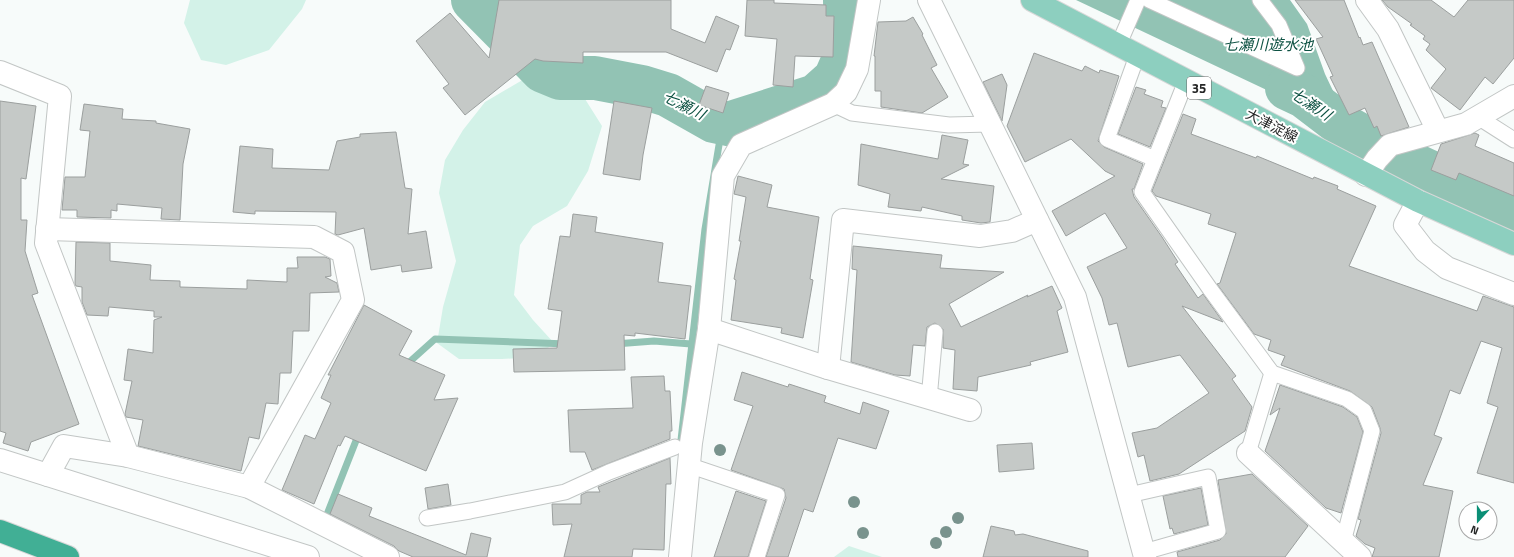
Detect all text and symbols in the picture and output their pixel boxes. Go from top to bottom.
water label: 七瀬川遊水池 [1223,33,1315,56]
road number: 35 [1187,77,1211,99]
water label: 七瀬川 [1286,82,1338,127]
water label: 七瀬川 [659,85,711,126]
street label: 大津淀線 [1242,103,1302,147]
north arrow [1458,501,1498,541]
text: N [1468,522,1481,539]

